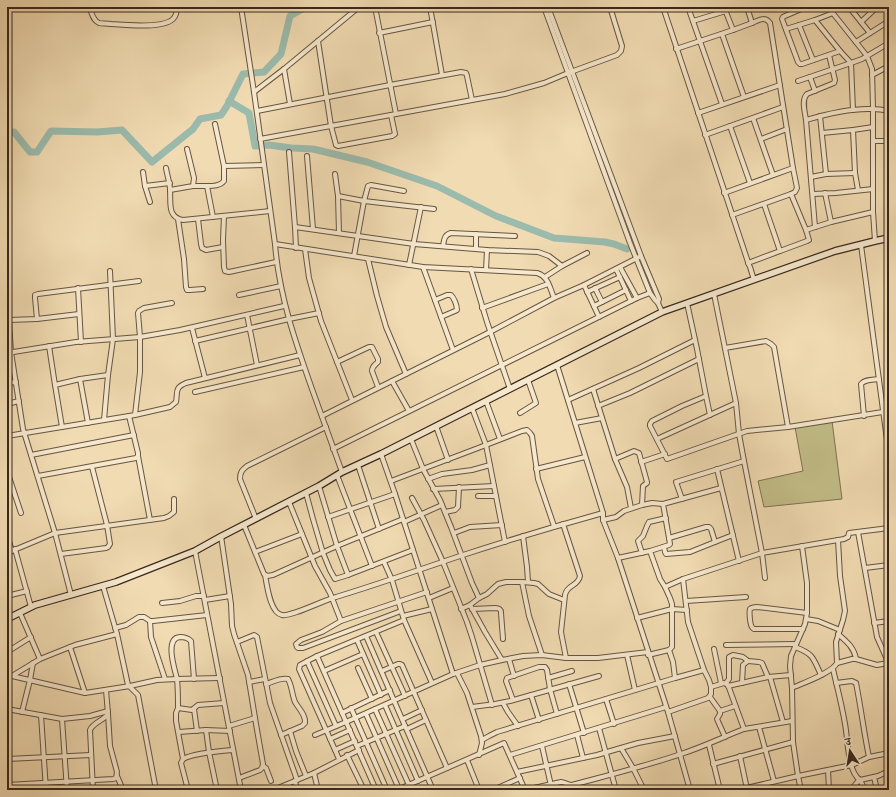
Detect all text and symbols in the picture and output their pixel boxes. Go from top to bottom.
north arrow [830,731,870,771]
text: उ [843,733,854,750]

